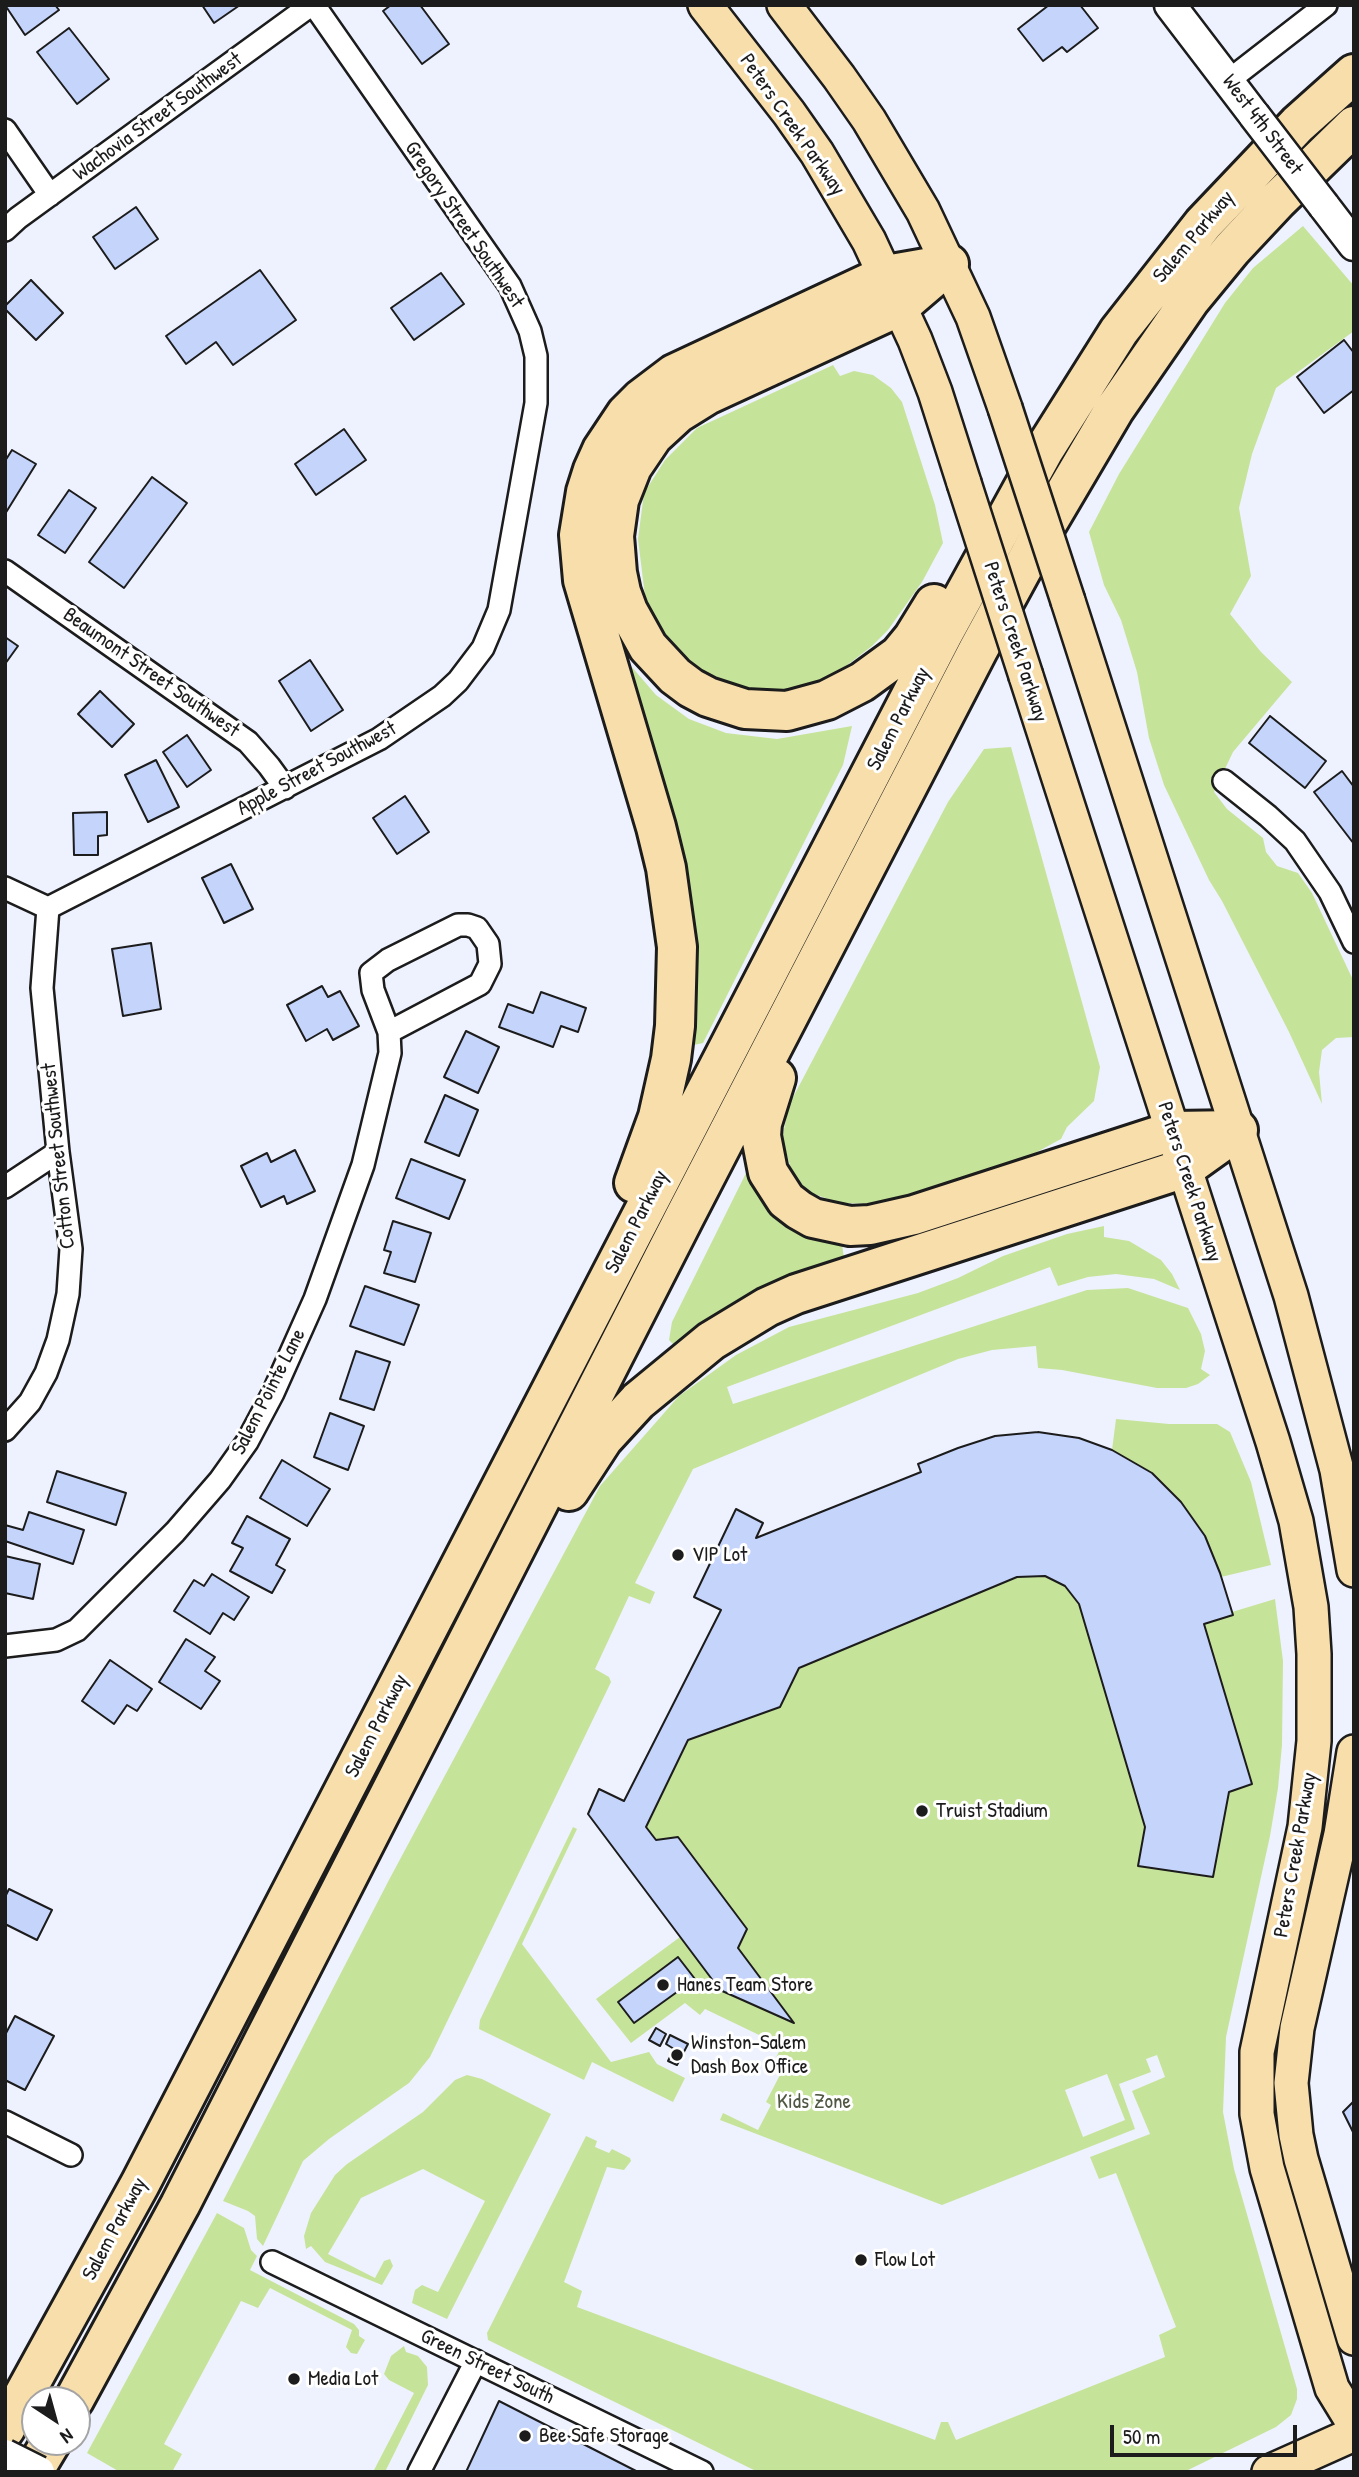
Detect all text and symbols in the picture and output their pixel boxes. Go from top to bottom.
street label: Wachovia Street Southwest [69,47,247,187]
street label: Peters Creek Parkway [734,49,850,201]
street label: West 4th Street [1216,70,1308,180]
street label: Gregory Street Southwest [399,137,529,313]
street label: Salem Parkway [1148,186,1240,288]
street label: Peters Creek Parkway [977,559,1053,725]
street label: Beaumont Street Southwest [58,603,244,743]
street label: Salem Parkway [862,663,936,775]
street label: Apple Street Southwest [233,716,401,822]
street label: Cotton Street Southwest [37,1062,81,1250]
street label: Peters Creek Parkway [1151,1099,1227,1265]
street label: Salem Parkway [600,1166,674,1278]
street label: Salem Pointe Lane [226,1325,312,1459]
place label: VIP Lot [692,1542,747,1568]
marker: VIP Lot [670,1547,686,1563]
street label: Salem Parkway [340,1670,414,1782]
street label: Peters Creek Parkway [1269,1771,1323,1939]
place label: Truist Stadium [936,1798,1048,1824]
marker: Truist Stadium [914,1803,930,1819]
place label: Hanes Team Store [677,1972,813,1998]
marker: Hanes Team Store [655,1977,671,1993]
place label: Winston-Salem Dash Box Office [691,2030,808,2080]
marker: Winston-Salem Dash Box Office [669,2047,685,2063]
park label: Kids Zone [777,2089,851,2115]
street label: Salem Parkway [77,2173,153,2285]
place label: Flow Lot [875,2247,935,2273]
marker: Flow Lot [853,2252,869,2268]
street label: Green Street South [416,2324,558,2410]
place label: Media Lot [308,2366,378,2392]
marker: Media Lot [286,2371,302,2387]
north arrow [21,2386,91,2456]
scale bar [1114,2410,1301,2454]
text: 50 m [1123,2422,1160,2451]
text: N [55,2423,79,2450]
place label: Bee Safe Storage [539,2423,669,2449]
marker: Bee Safe Storage [517,2428,533,2444]

